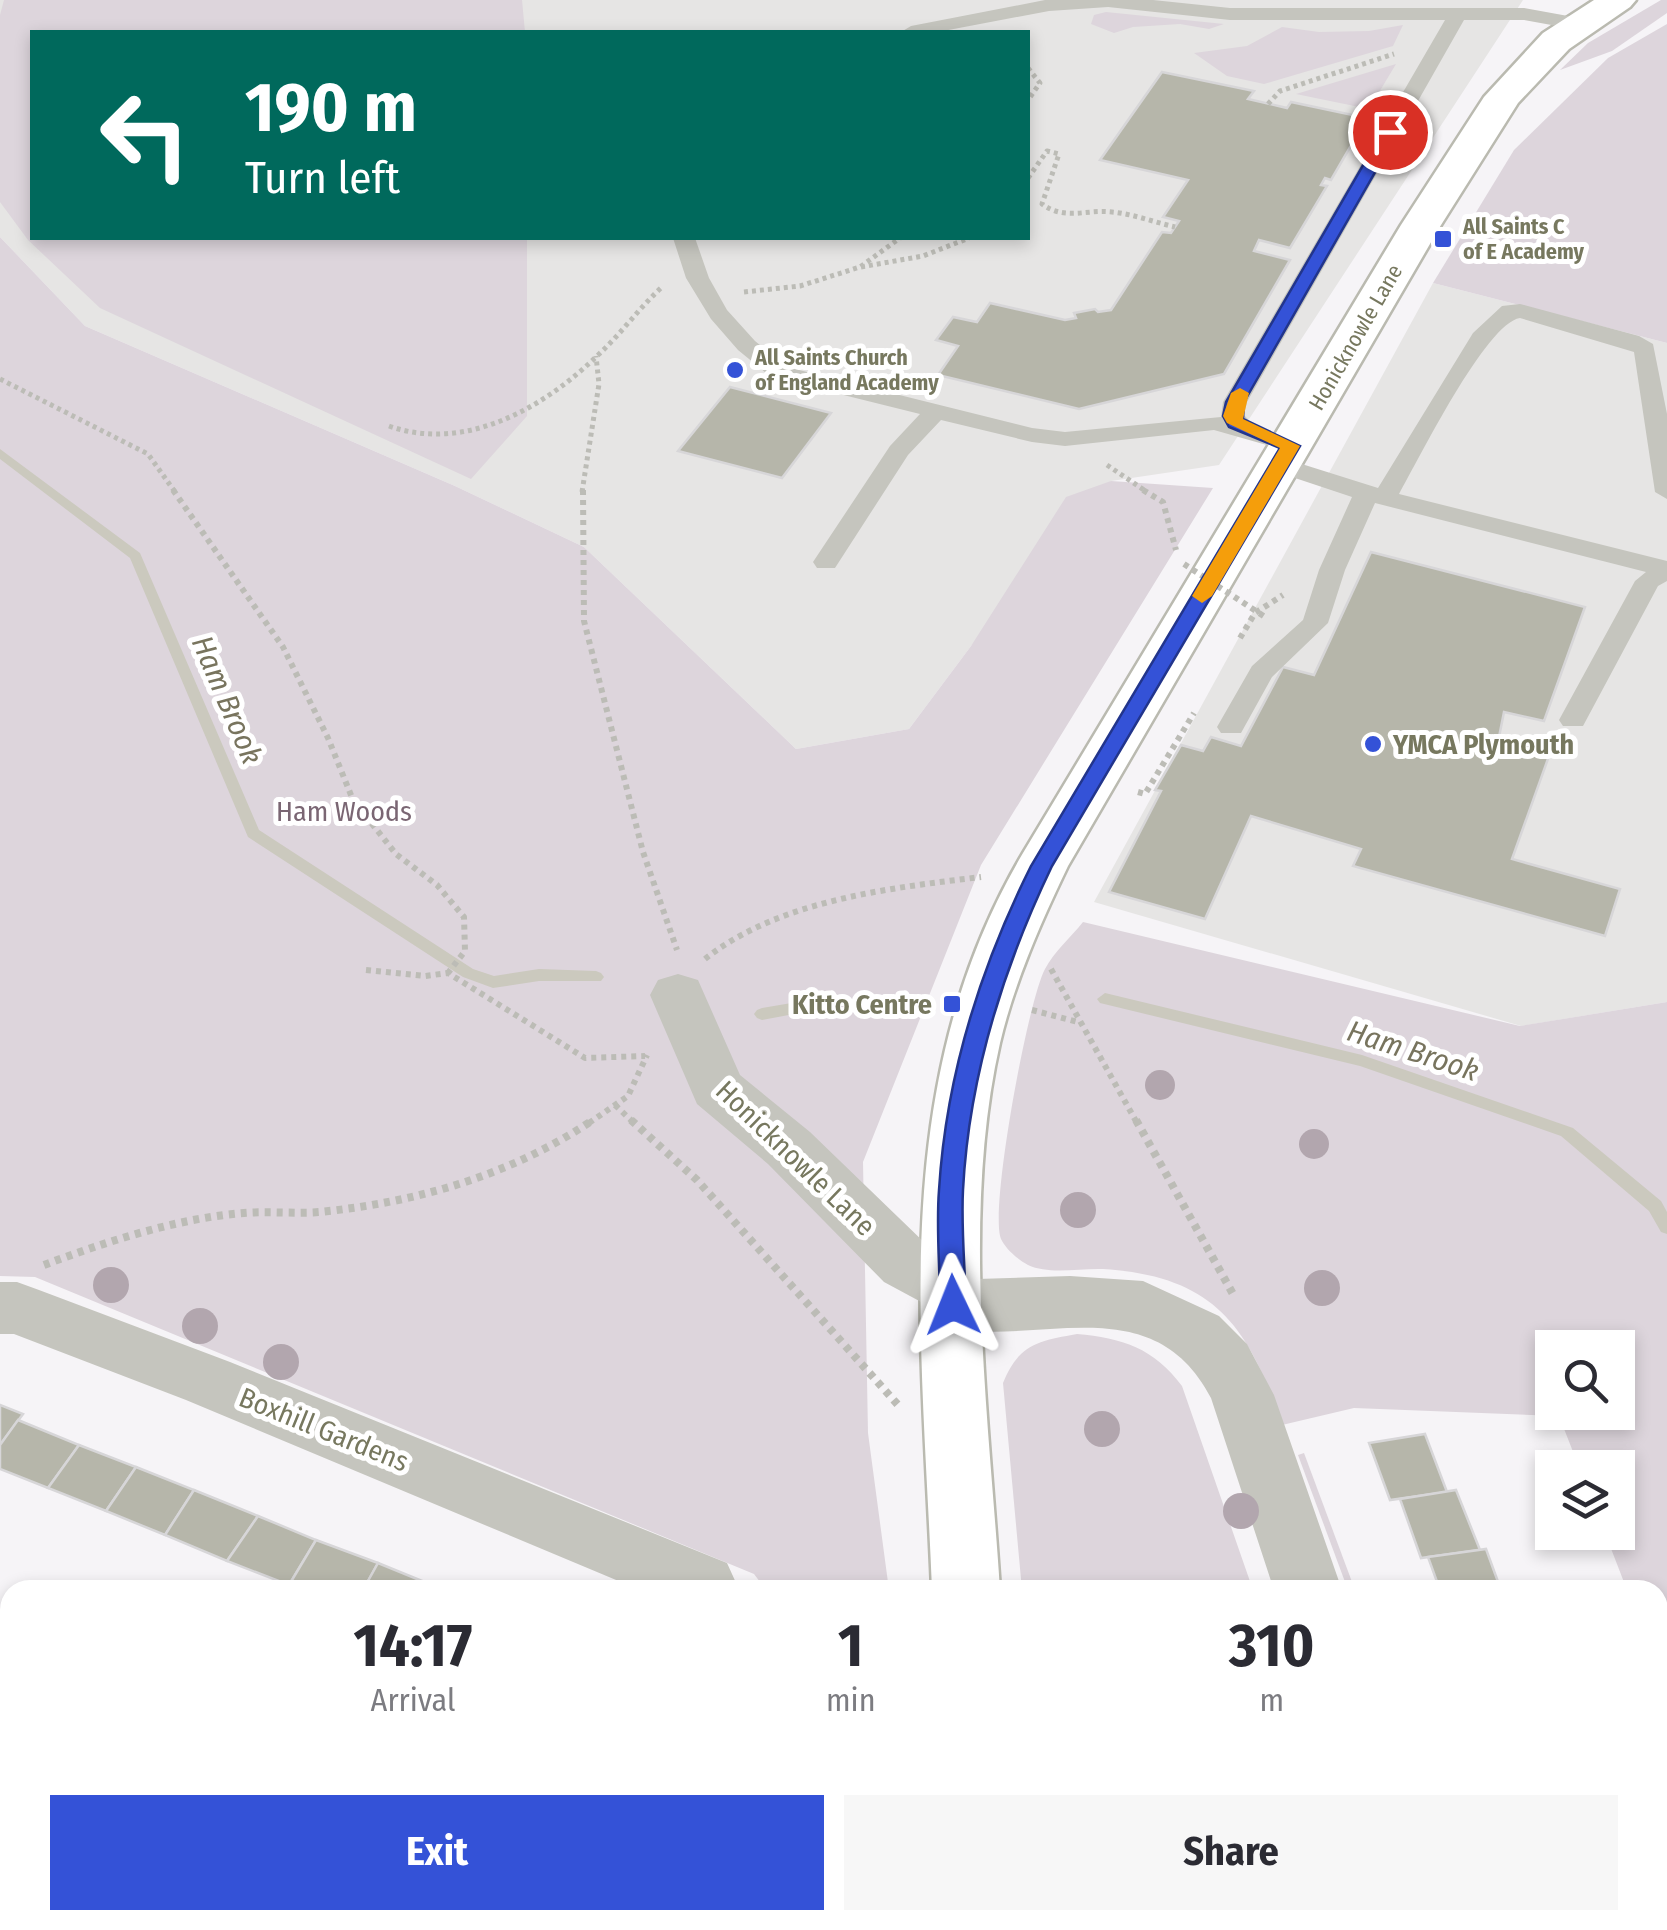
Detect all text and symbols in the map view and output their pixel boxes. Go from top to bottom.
text: 190 m [245,66,417,150]
icon: left [80,70,210,200]
pin [1348,90,1433,175]
icon: arrive [1363,105,1418,160]
text: Turn left [245,151,400,205]
place label: All Saints C of E Academy [1462,213,1585,265]
marker: All Saints C of E Academy [1432,228,1454,250]
street label: Honicknowle Lane [1303,260,1408,415]
place label: All Saints Church of England Academy [754,344,939,396]
marker: All Saints Church of England Academy [724,359,746,381]
water label: Ham Brook [184,630,270,770]
place label: YMCA Plymouth [1392,728,1574,761]
marker: YMCA Plymouth [1362,733,1384,755]
park label: Ham Woods [276,795,412,828]
place label: Kitto Centre [792,988,932,1021]
marker: Kitto Centre [941,993,963,1015]
water label: Ham Brook [1343,1013,1483,1089]
street label: Honicknowle Lane [709,1074,882,1243]
position arrow [901,1253,1005,1357]
map controls [1535,1330,1635,1550]
button: search [1535,1330,1635,1430]
street label: Boxhill Gardens [234,1381,413,1478]
button: layers [1535,1450,1635,1550]
text: 14:17 [354,1610,472,1682]
text: 1 [838,1610,863,1682]
text: 310 [1229,1610,1314,1682]
text: Arrival [371,1681,455,1719]
text: min [826,1681,876,1719]
text: m [1259,1681,1284,1719]
button: Exit [50,1795,824,1910]
button: Share [844,1795,1618,1910]

